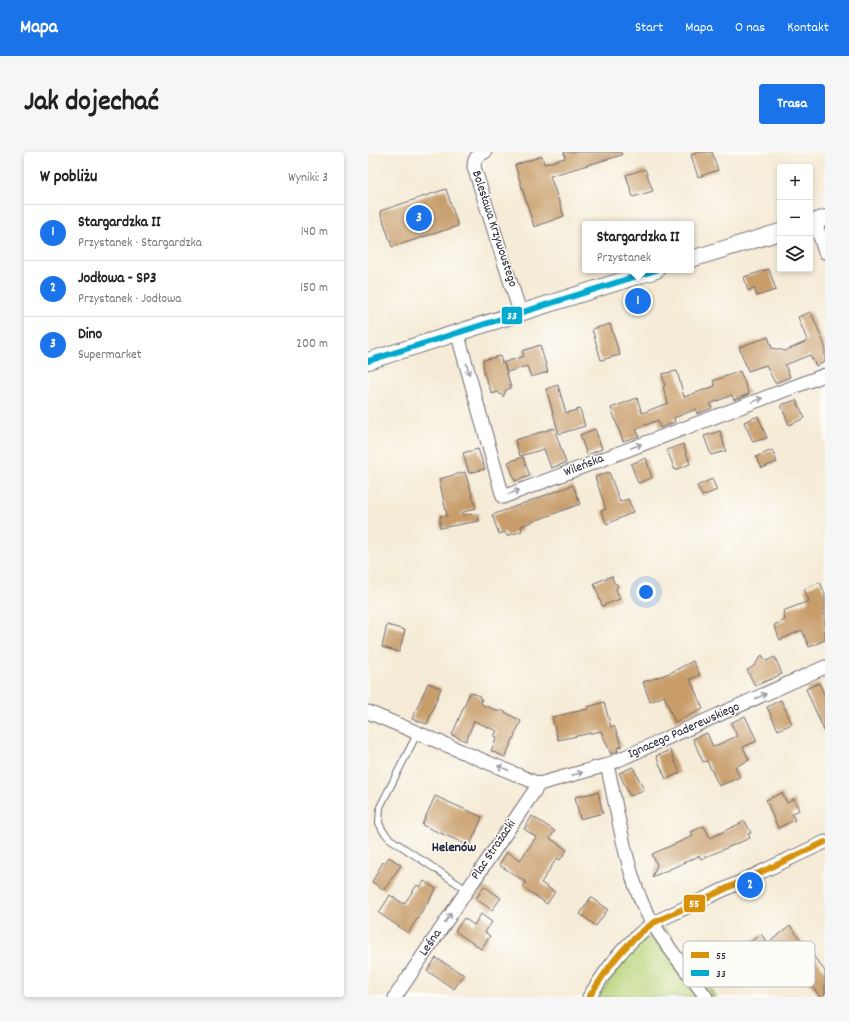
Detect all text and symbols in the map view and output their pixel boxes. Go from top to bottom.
text: Mapa [20,15,58,42]
text: Start [635,18,663,38]
text: Mapa [685,18,713,38]
text: O nas [735,18,765,38]
text: Kontakt [787,18,829,38]
text: Jak dojechać [24,84,159,124]
button: Trasa [759,84,825,124]
map controls [777,164,813,272]
button: + [777,164,813,200]
text: W pobliżu [40,166,97,190]
street label: Bolesława Krzywoustego [466,168,522,290]
text: Wyniki: 3 [288,169,328,188]
button: − [777,200,813,236]
pin: 3 [406,203,432,233]
text: Stargardzka II [78,212,161,234]
popup [582,221,694,273]
text: 1 [52,223,54,242]
text: 140 m [301,223,328,242]
text: Stargardzka II [597,227,679,249]
text: Przystanek · Stargardzka [78,234,202,253]
button: layers [777,236,813,272]
text: Przystanek [597,249,651,268]
text: Jodłowa - SP3 [78,268,156,290]
text: 2 [50,279,56,298]
text: 150 m [300,279,328,298]
pin: 1 [625,286,651,316]
text: Przystanek · Jodłowa [78,290,181,309]
line badge: 33 [501,306,523,325]
text: 33 [507,309,517,325]
text: Dino [78,324,102,346]
text: 3 [50,335,56,354]
text: 200 m [296,335,328,354]
text: Supermarket [78,346,142,365]
one-way arrow [465,362,472,375]
one-way arrow [751,396,763,404]
one-way arrow [629,442,641,450]
street label: Wileńska [561,449,608,482]
one-way arrow [507,488,519,496]
your location [636,582,656,602]
one-way arrow [754,692,766,699]
street label: Ignacego Paderewskiego [625,698,743,764]
one-way arrow [498,764,510,772]
one-way arrow [570,769,583,777]
street label: Plac Strażacki [467,816,521,884]
district label: Helenów [432,838,476,858]
pin: 2 [737,870,763,900]
line badge: 55 [683,894,706,913]
text: 55 [689,897,699,913]
one-way arrow [444,913,452,924]
street label: Leśna [415,925,447,960]
legend [683,941,815,987]
text: 55 [716,949,726,965]
text: 33 [716,967,726,983]

